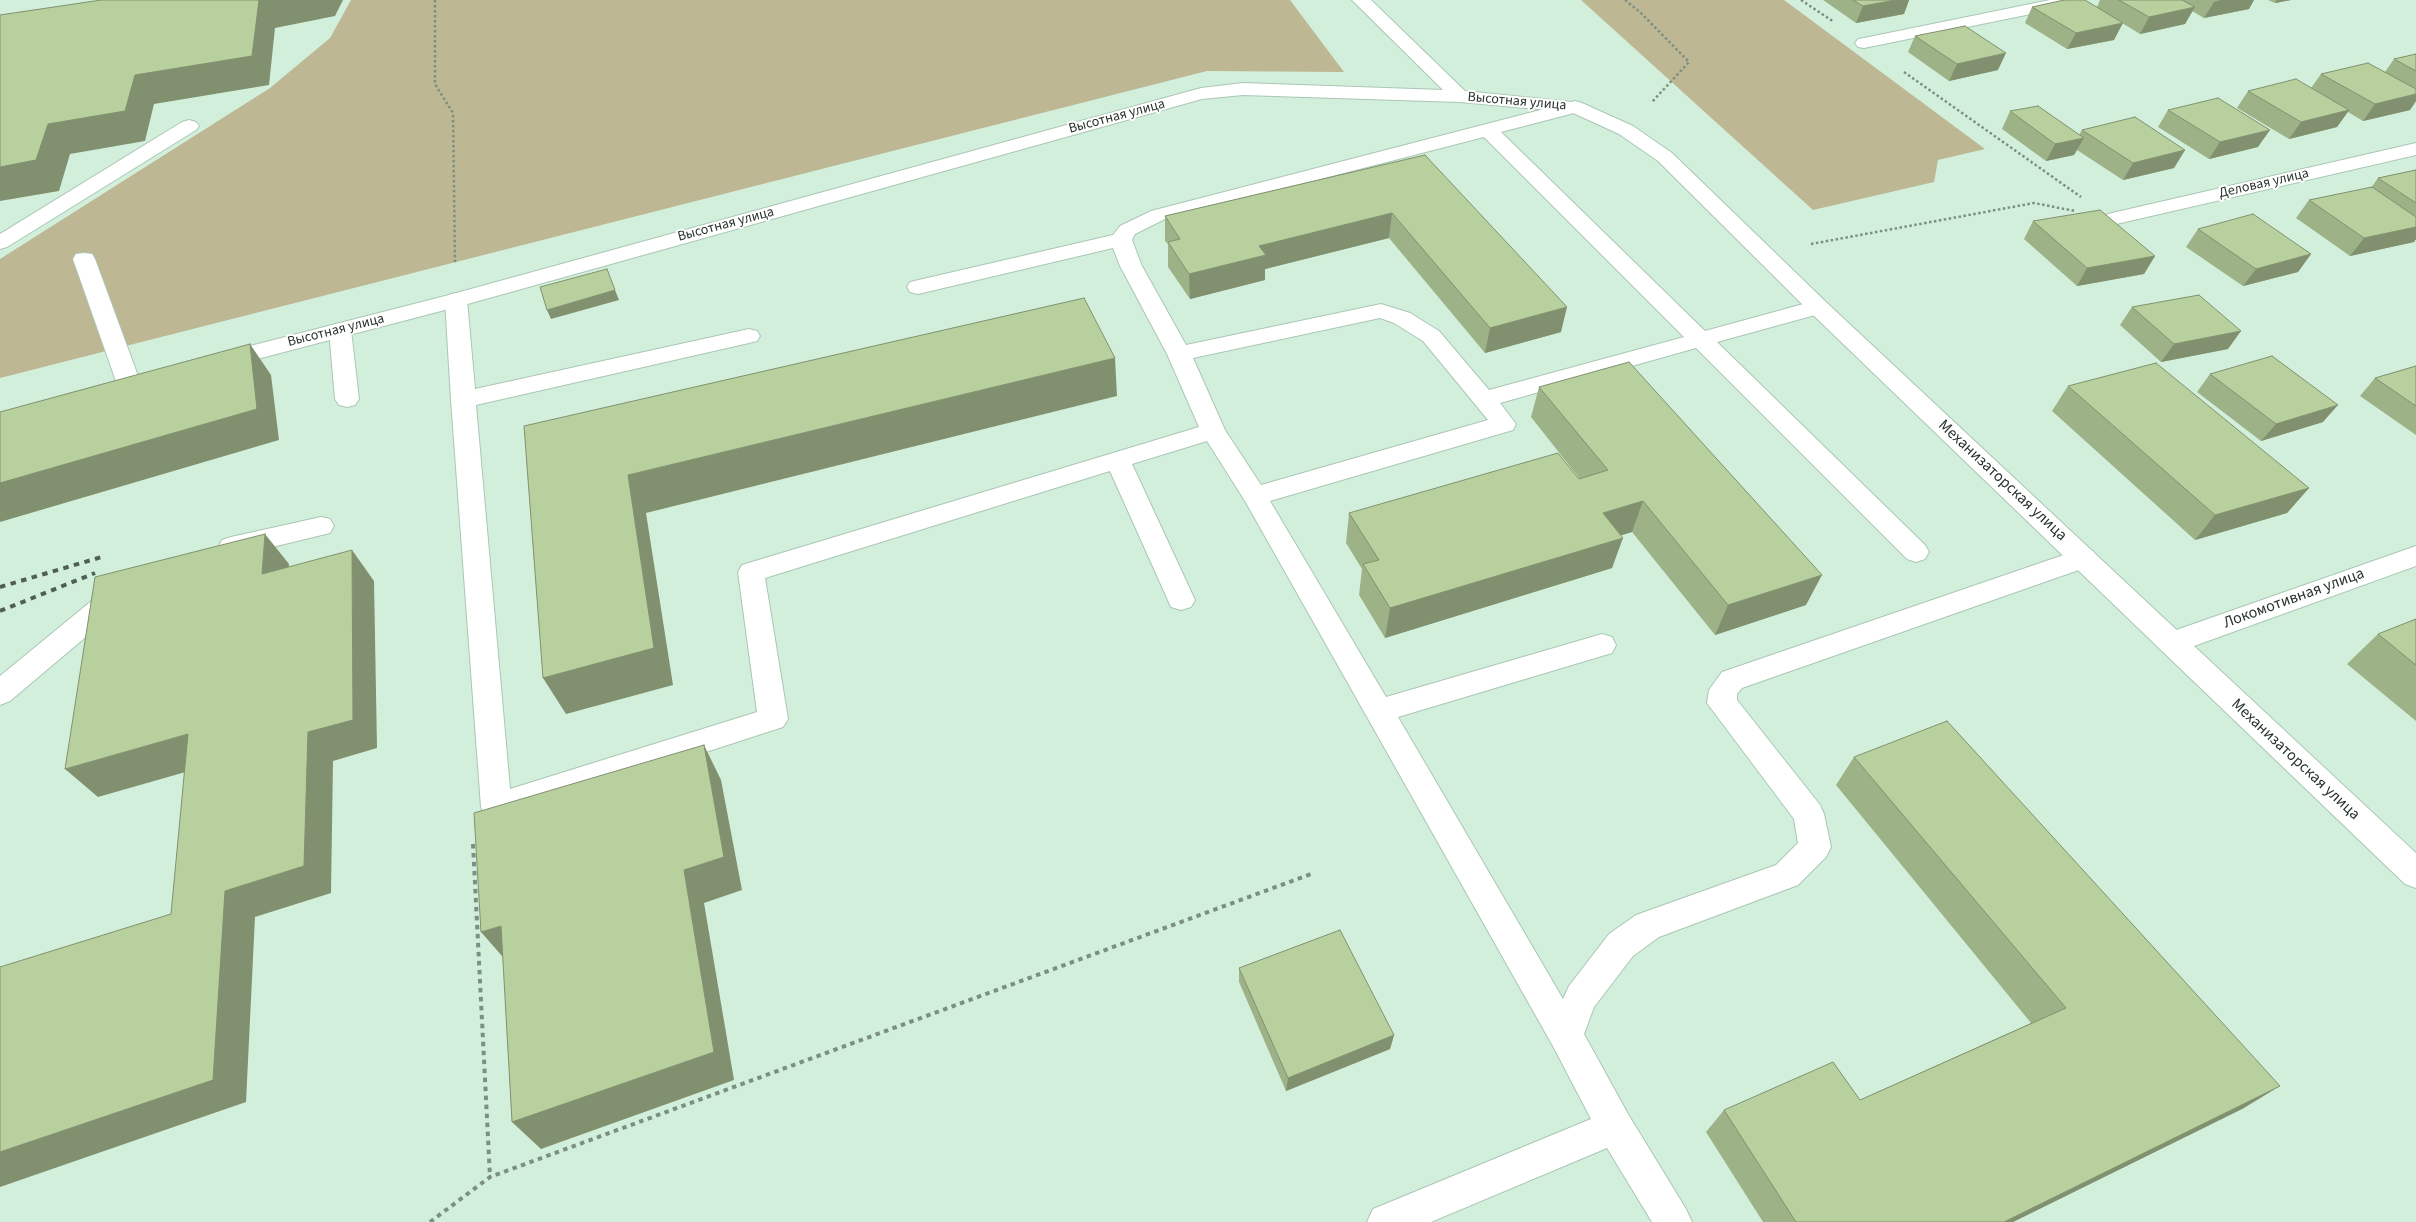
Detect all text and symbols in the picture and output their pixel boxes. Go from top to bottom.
street label: Высотная улица [1467,89,1567,115]
street label: Высотная улица [1067,96,1167,138]
street label: Деловая улица [2217,165,2311,203]
street label: Высотная улица [676,204,776,246]
street label: Высотная улица [286,311,386,351]
street label: Механизаторская улица [1934,416,2070,546]
street label: Локомотивная улица [2221,565,2367,633]
street label: Механизаторская улица [2227,695,2363,825]

